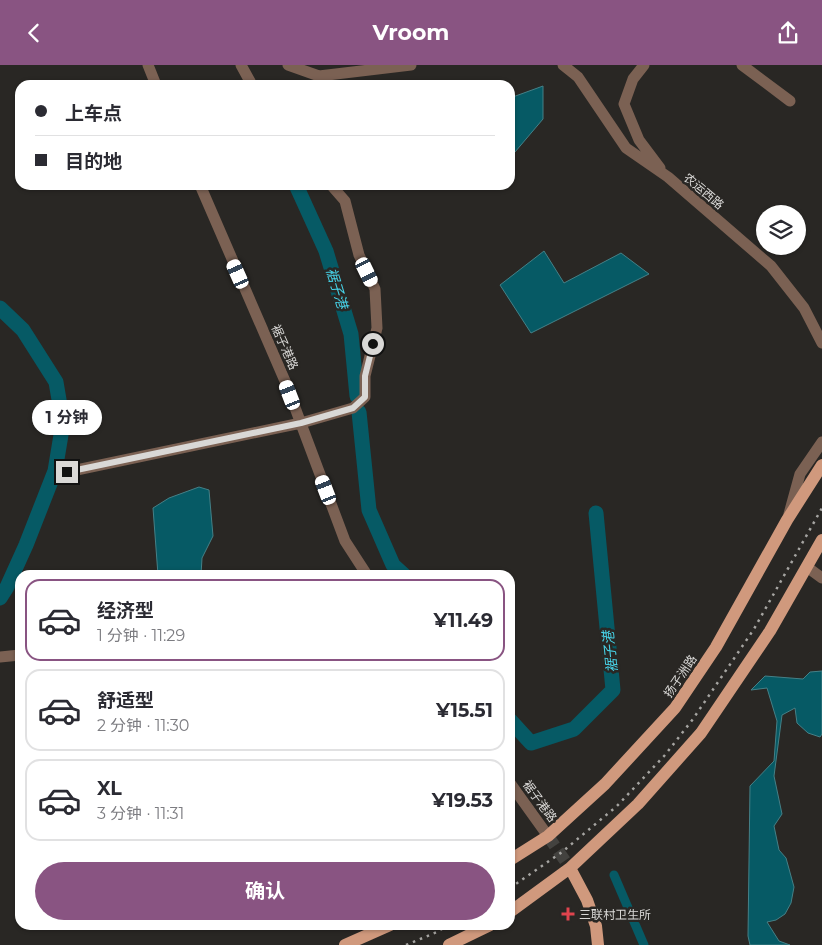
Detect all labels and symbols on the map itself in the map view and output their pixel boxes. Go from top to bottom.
street label: 农运西路 [681,170,727,212]
car [353,255,380,289]
car [225,257,250,291]
water label: 裾子港 [322,265,352,313]
street label: 裾子港路 [268,322,302,372]
route start [362,333,384,355]
car [277,378,302,412]
callout: 1 分钟 [32,399,102,435]
route end [56,461,78,483]
car [313,473,338,507]
water label: 裾子港 [599,628,621,674]
street label: 扬子洲路 [660,652,700,700]
street label: 裾子港路 [520,777,560,825]
marker: 三联村卫生所 [561,907,575,921]
place label: 三联村卫生所 [579,907,651,922]

